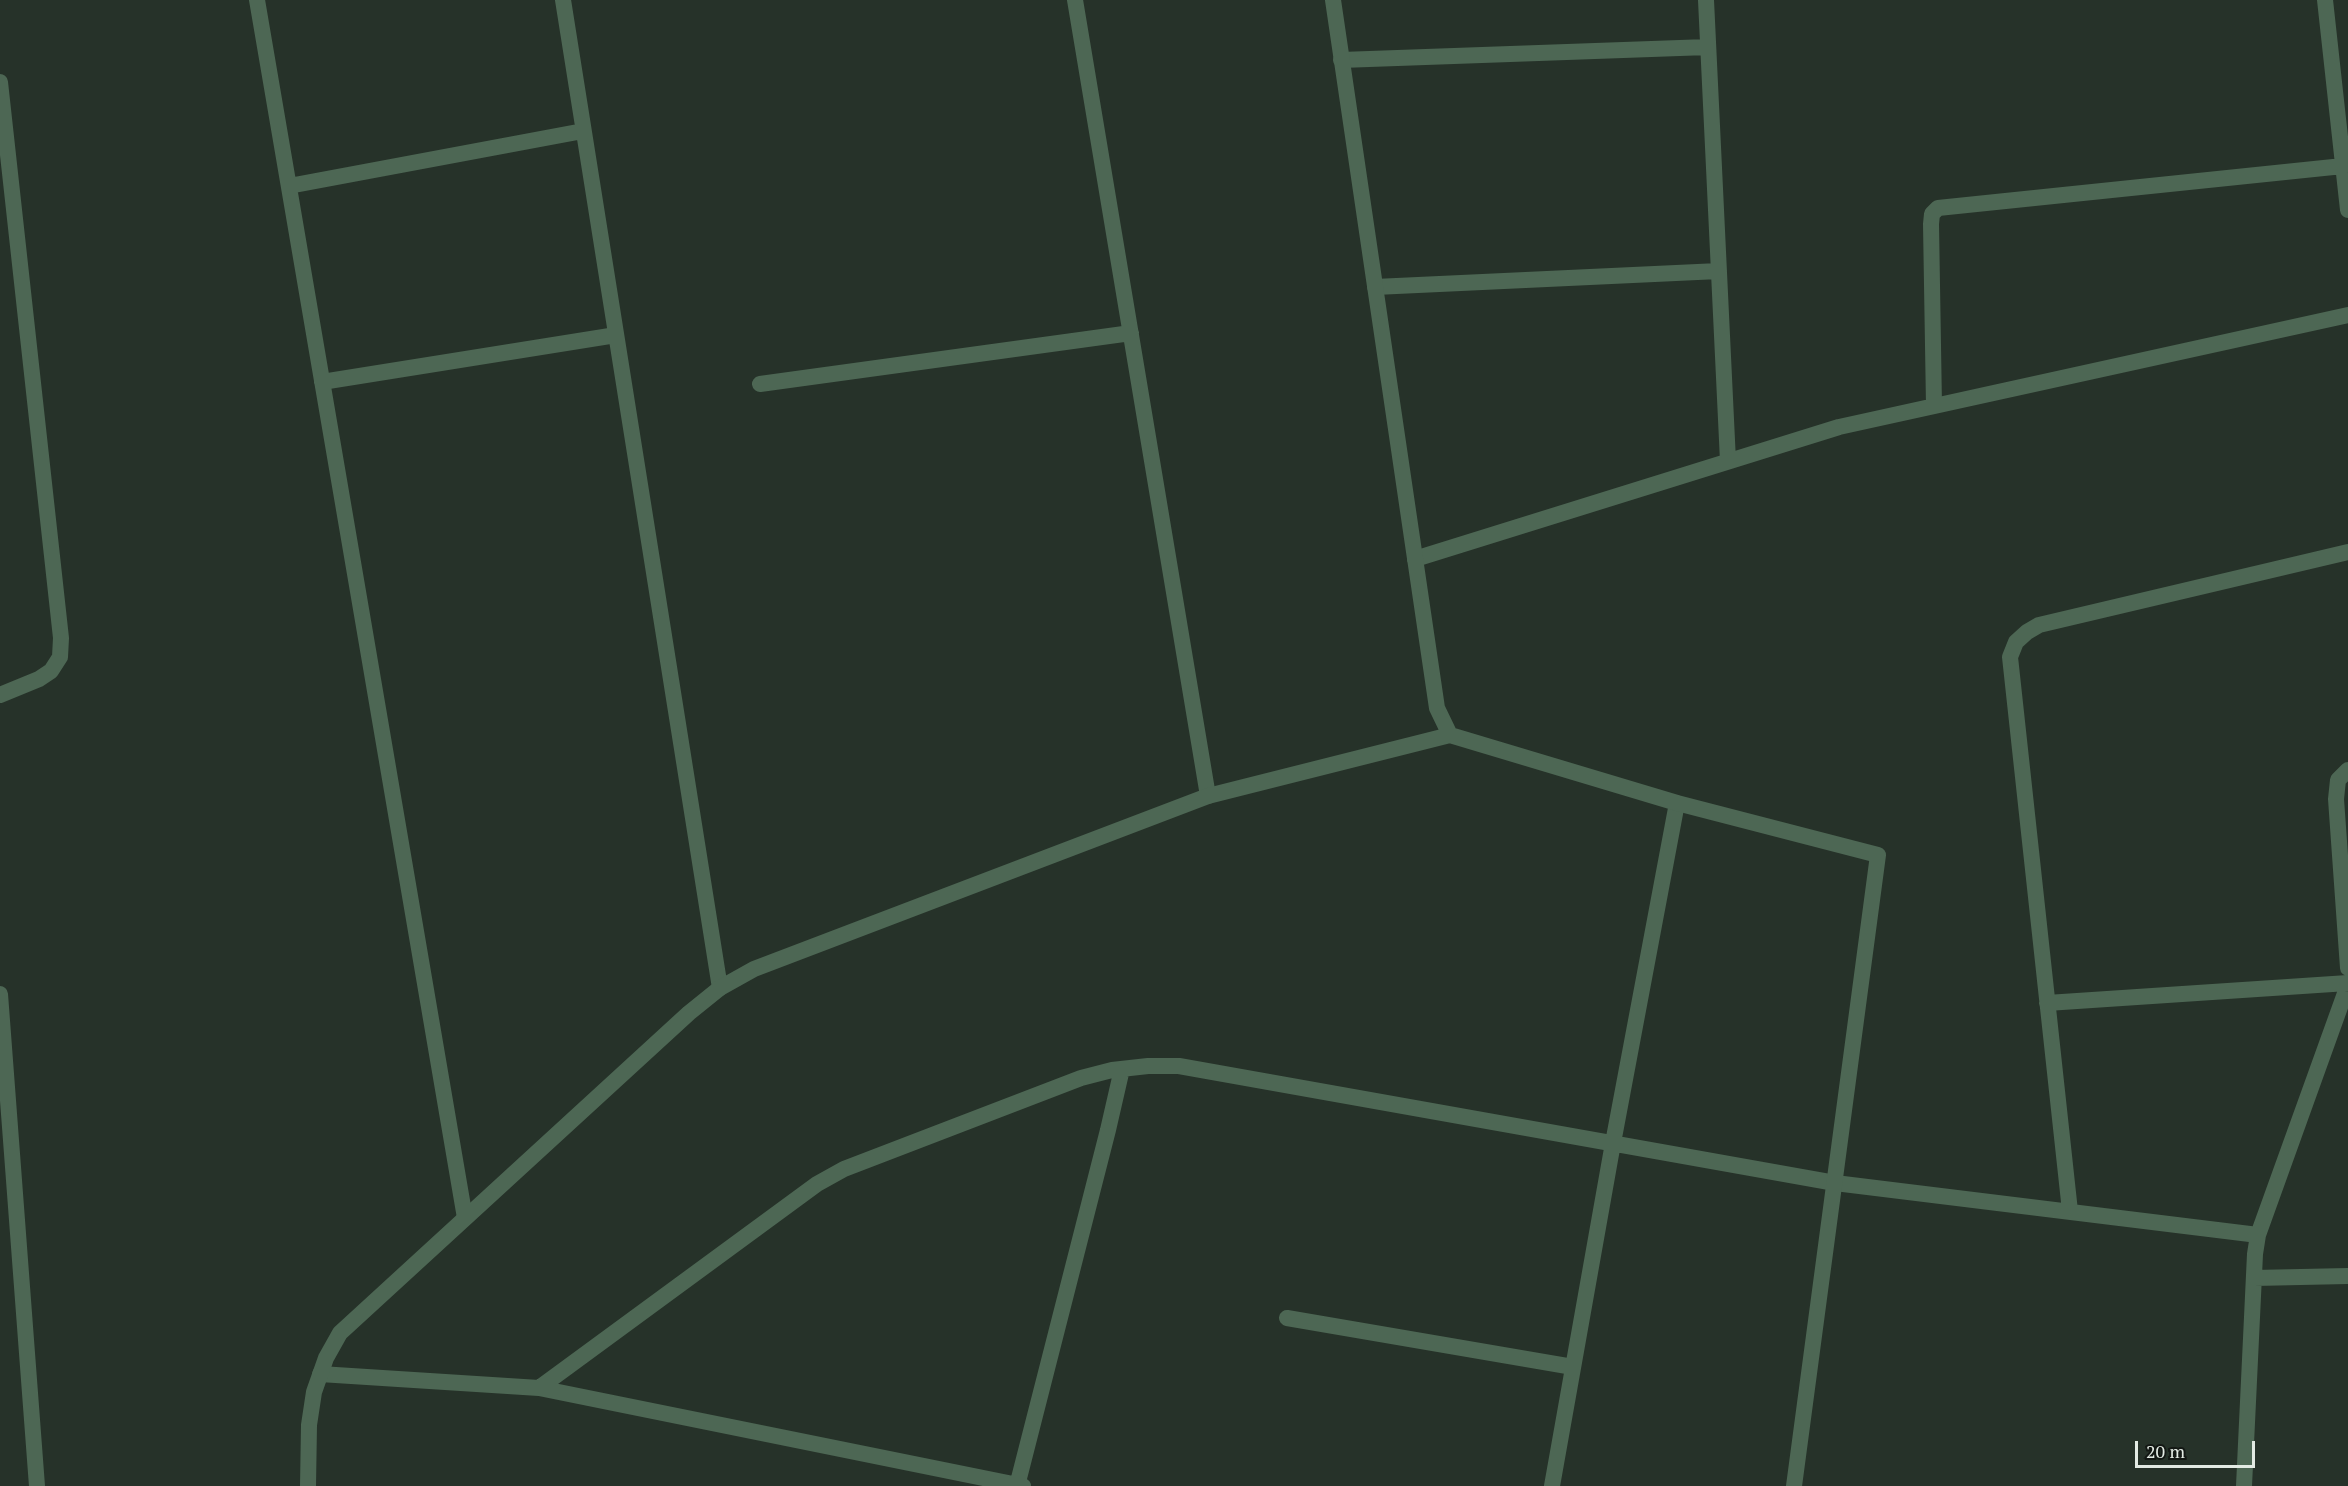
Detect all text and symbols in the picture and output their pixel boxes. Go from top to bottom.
scale bar [2138,1429,2258,1467]
text: 20 m [2146,1439,2185,1463]

